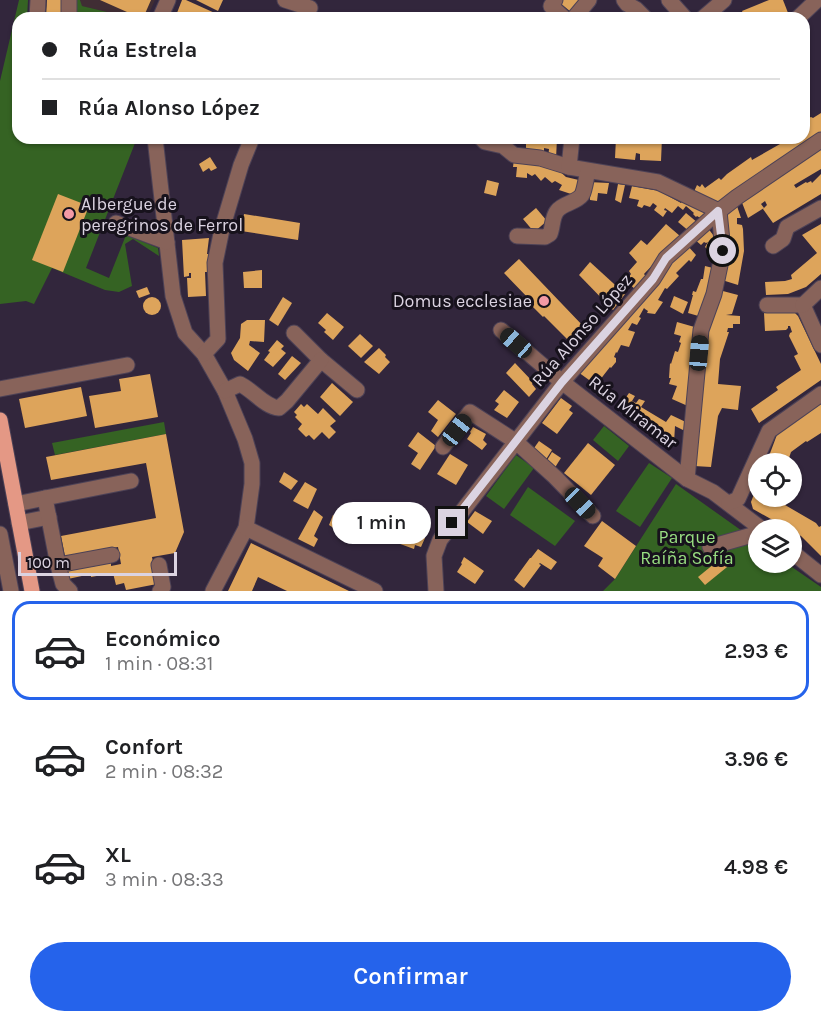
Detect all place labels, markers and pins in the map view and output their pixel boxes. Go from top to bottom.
place label: Albergue de peregrinos de Ferrol [81,193,243,236]
marker: Albergue de peregrinos de Ferrol [62,207,76,221]
place label: Domus ecclesiae [393,290,532,312]
marker: Domus ecclesiae [537,294,551,308]

